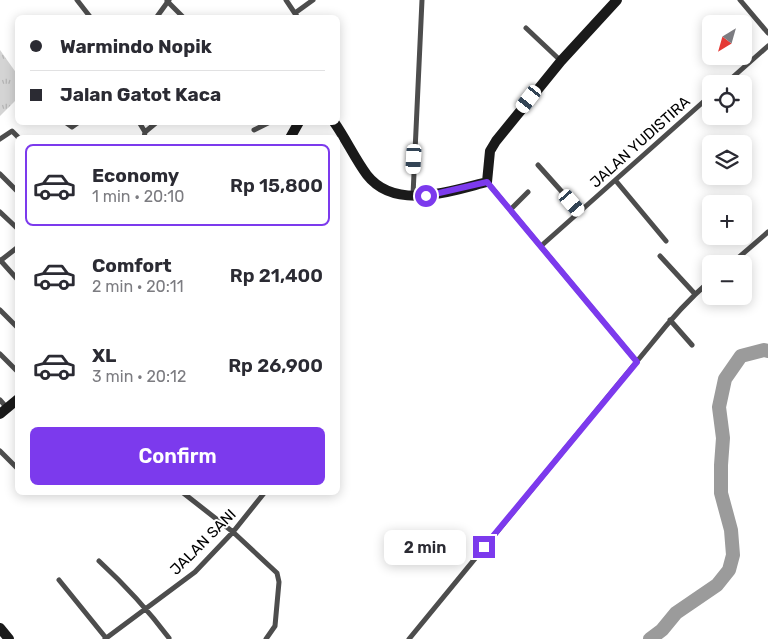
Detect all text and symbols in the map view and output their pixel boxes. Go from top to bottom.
north arrow [702,15,752,65]
map controls [702,15,752,305]
text: Warmindo Nopik [60,35,212,58]
button: locate [702,75,752,125]
text: Jalan Gatot Kaca [60,83,221,106]
car [513,83,544,115]
street label: JALAN YUDISTIRA [586,92,694,192]
button: layers [702,135,752,185]
car [405,144,422,174]
icon: car [32,163,77,208]
text: Economy [92,164,179,187]
text: Rp 15,800 [230,174,323,197]
route start [415,185,437,207]
text: 1 min · 20:10 [92,187,184,206]
car [556,187,587,219]
button: + [702,195,752,245]
icon: car [32,253,77,298]
text: Comfort [92,254,172,277]
button: − [702,255,752,305]
text: Rp 21,400 [230,264,323,287]
text: 2 min · 20:11 [92,277,184,296]
icon: car [32,343,77,388]
text: XL [92,344,116,367]
text: Rp 26,900 [228,354,323,377]
text: 3 min · 20:12 [92,367,186,386]
button: Confirm [30,427,325,485]
street label: JALAN SANI [166,505,240,579]
callout: 2 min [384,530,466,564]
route end [473,536,495,558]
text: 2 min [404,538,446,557]

